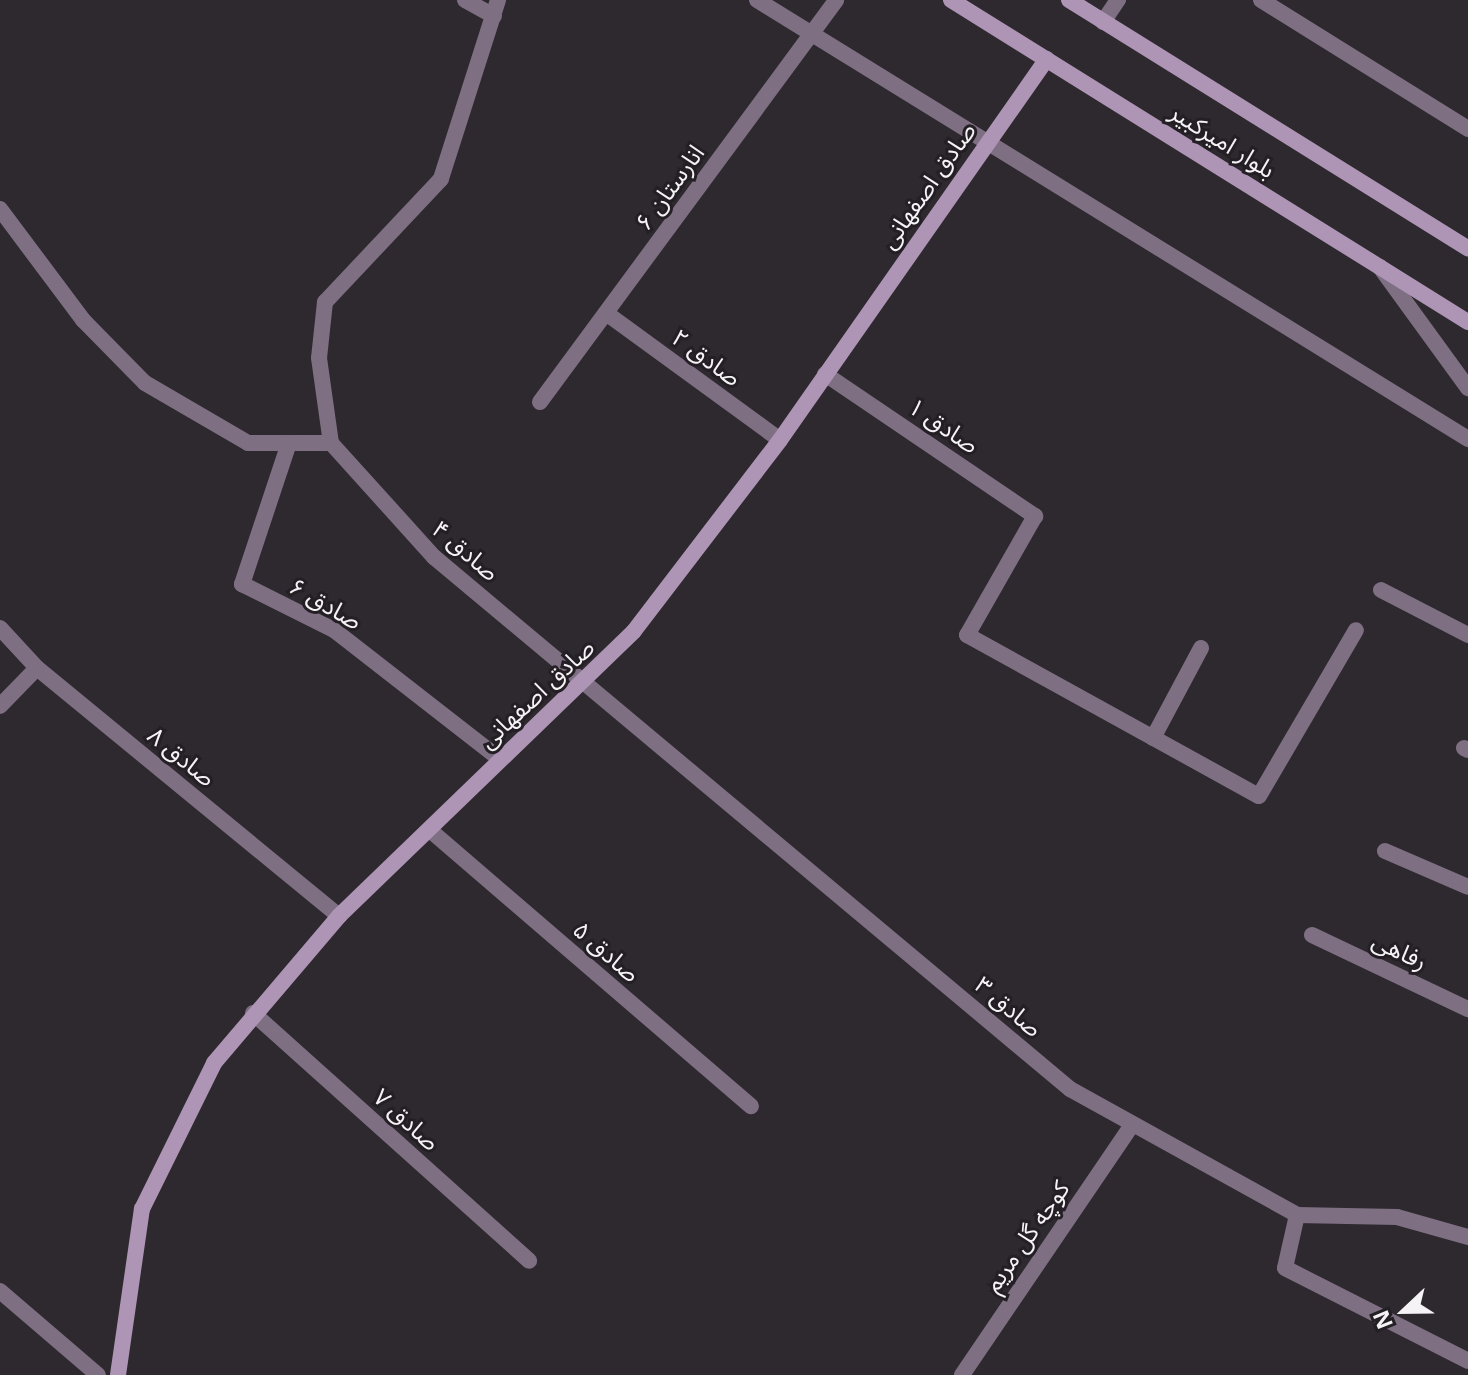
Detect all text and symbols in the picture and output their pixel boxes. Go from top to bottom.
street label: بلوار امیرکبیر [1165,96,1281,184]
street label: صادق اصفهانی [873,116,981,254]
street label: انارستان ۶ [628,139,710,235]
street label: صادق ۲ [667,322,747,392]
street label: صادق ۱ [903,391,985,459]
street label: صادق ۴ [427,514,505,586]
street label: صادق ۶ [285,571,367,635]
street label: صادق اصفهانی [472,632,600,754]
street label: صادق ۸ [142,720,222,792]
street label: صادق ۵ [568,914,646,988]
street label: رفاهی [1368,925,1432,975]
street label: صادق ۳ [970,970,1048,1042]
street label: صادق ۷ [368,1082,446,1156]
street label: کوچه گل مریم [977,1175,1075,1297]
north arrow [1364,1271,1444,1351]
text: N [1364,1306,1399,1334]

